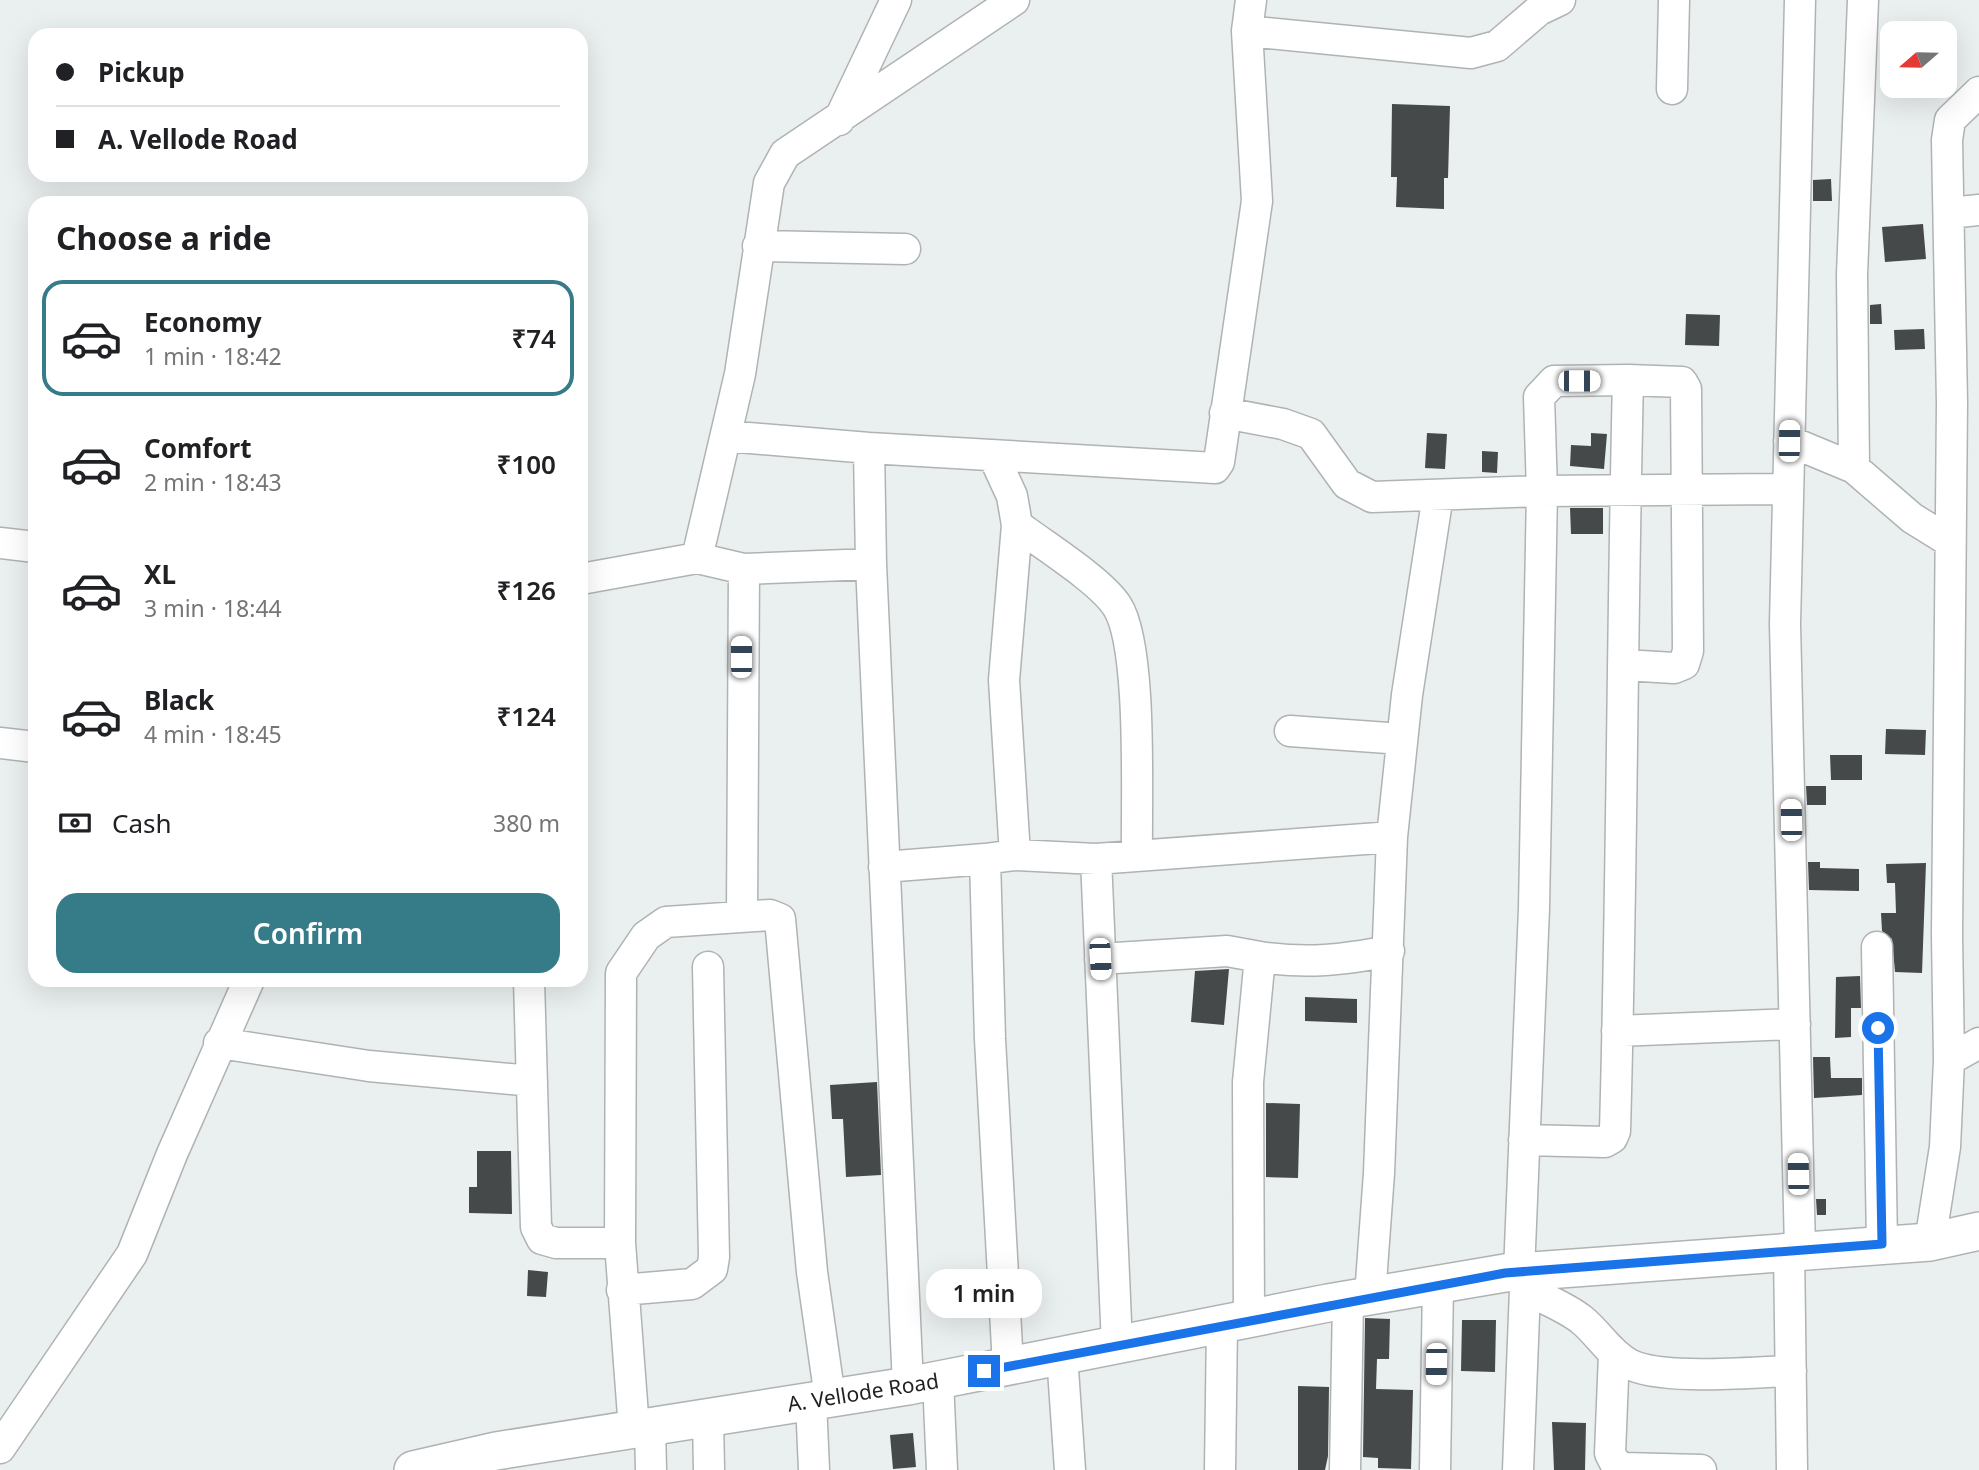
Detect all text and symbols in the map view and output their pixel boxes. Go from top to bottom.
north arrow [1880,21,1956,98]
map controls [1880,21,1957,98]
text: Pickup [98,54,185,90]
text: A. Vellode Road [98,121,298,157]
text: Choose a ride [56,216,272,259]
text: Economy [144,304,262,340]
icon: car [60,307,123,370]
text: ₹74 [511,320,556,356]
text: 1 min · 18:42 [144,340,282,372]
car [1559,371,1601,392]
car [1779,420,1800,462]
text: Comfort [144,430,252,466]
icon: car [60,433,123,496]
text: ₹100 [497,446,556,482]
text: 2 min · 18:43 [144,466,282,498]
text: XL [144,556,176,592]
icon: car [60,559,123,622]
text: ₹126 [497,572,556,608]
text: 3 min · 18:44 [144,592,282,624]
car [731,636,752,678]
text: Black [144,682,214,718]
icon: car [60,685,123,748]
text: ₹124 [497,698,556,734]
text: 4 min · 18:45 [144,718,282,750]
car [1781,799,1802,841]
icon: cash [56,804,94,842]
text: Cash [112,805,172,841]
text: 380 m [493,807,560,839]
button: Confirm [56,893,560,973]
car [1089,937,1112,981]
route start [1862,1012,1894,1044]
car [1788,1153,1809,1195]
callout: 1 min [926,1270,1042,1318]
text: 1 min [953,1277,1015,1309]
car [1426,1343,1447,1385]
route end [968,1355,1000,1387]
street label: A. Vellode Road [785,1366,941,1418]

